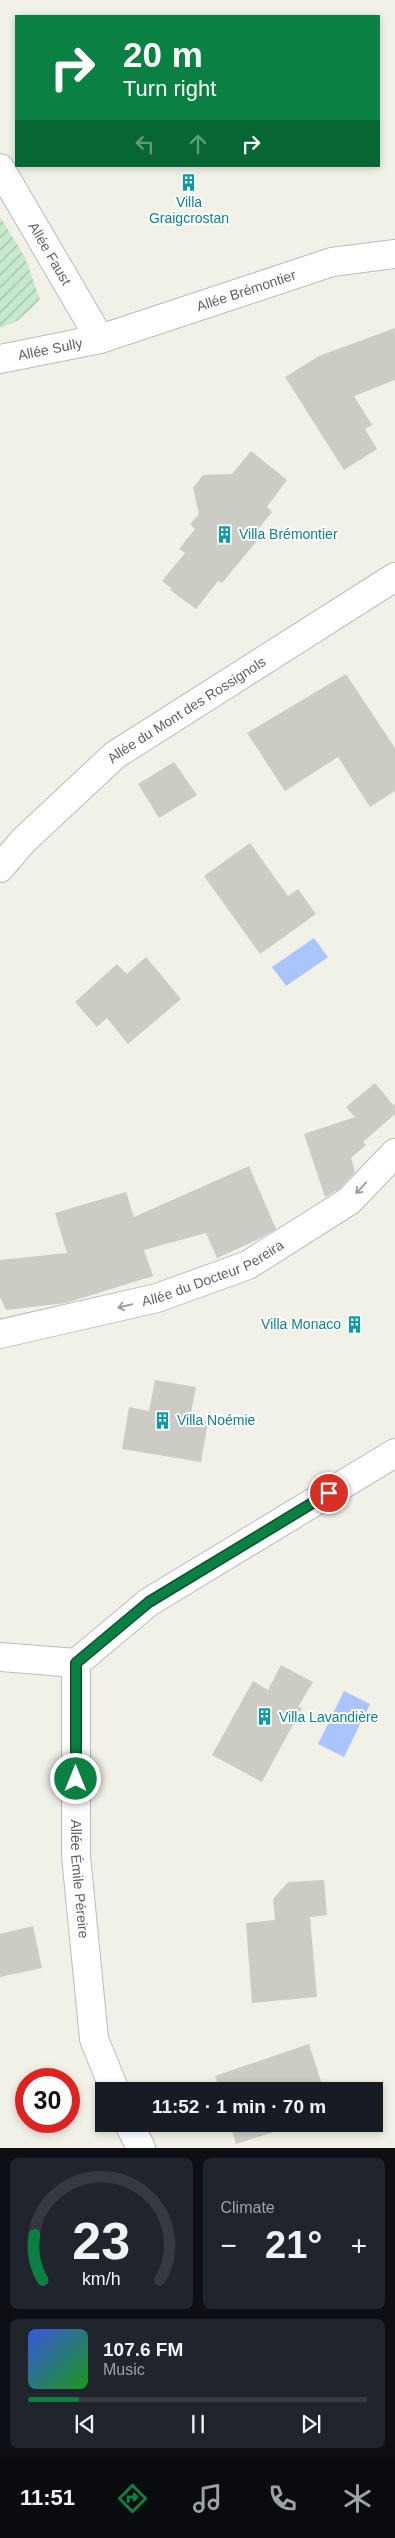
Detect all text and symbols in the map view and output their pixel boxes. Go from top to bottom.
icon: right [40,35,105,100]
text: 20 m [123,35,203,74]
text: Turn right [123,76,216,101]
icon: left [131,130,159,158]
icon: ahead [184,130,212,158]
icon: right [237,130,265,158]
building icon: Villa Graigcrostan [179,172,199,192]
place label: Villa Graigcrostan [149,194,229,226]
street label: Allée Faust [25,219,75,288]
street label: Allée Brémontier [194,266,298,314]
street label: Allée Sully [16,335,84,363]
building icon: Villa Brémontier [215,524,235,544]
place label: Villa Brémontier [239,526,338,542]
street label: Allée du Mont des Rossignols [104,653,269,766]
one-way arrow [355,1182,367,1194]
street label: Allée du Docteur Pereira [140,1236,287,1309]
one-way arrow [117,1302,133,1311]
building icon: Villa Monaco [345,1314,365,1334]
place label: Villa Monaco [261,1316,341,1332]
building icon: Villa Noémie [153,1410,173,1430]
place label: Villa Noémie [177,1412,256,1428]
pin [308,1472,350,1514]
icon: arrive [315,1479,343,1507]
building icon: Villa Lavandière [255,1707,275,1727]
place label: Villa Lavandière [279,1709,379,1725]
position arrow [49,1752,101,1804]
street label: Allée Émile Péreire [68,1819,92,1939]
speed limit sign: 30 [15,2068,80,2133]
text: 11:52 · 1 min · 70 m [152,2096,326,2117]
text: Climate [221,2199,275,2216]
text: 23 [72,2212,130,2270]
text: 21° [265,2224,322,2266]
text: − [221,2230,237,2261]
text: + [351,2230,367,2261]
text: km/h [82,2269,121,2289]
text: 107.6 FM [103,2339,183,2360]
text: Music [103,2361,145,2378]
icon: previous [71,2410,99,2438]
icon: pause [184,2410,212,2438]
icon: next [297,2410,325,2438]
icon: directions [115,2481,150,2516]
icon: music [190,2481,225,2516]
icon: phone [265,2481,300,2516]
icon: climate [340,2481,375,2516]
text: 11:51 [20,2485,75,2510]

